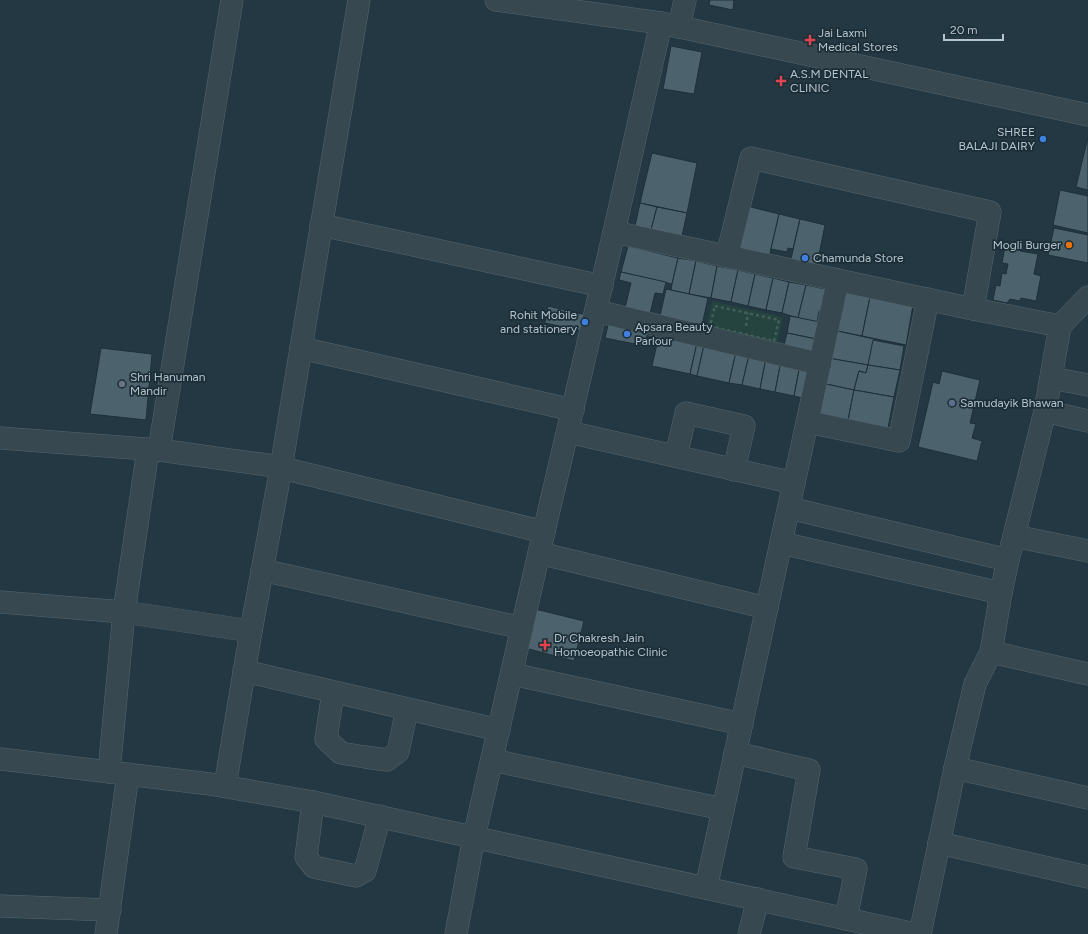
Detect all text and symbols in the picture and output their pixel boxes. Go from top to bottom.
scale bar [944,16,1003,42]
text: 20 m [950,23,978,37]
place label: Jai Laxmi Medical Stores [818,26,898,54]
marker: Jai Laxmi Medical Stores [805,35,815,45]
place label: A.S.M DENTAL CLINIC [790,67,869,95]
marker: A.S.M DENTAL CLINIC [775,75,787,87]
place label: SHREE BALAJI DAIRY [958,125,1036,153]
marker: SHREE BALAJI DAIRY [1038,134,1048,144]
place label: Mogli Burger [993,238,1061,252]
marker: Mogli Burger [1064,240,1074,250]
place label: Chamunda Store [813,251,904,265]
marker: Chamunda Store [800,253,810,263]
place label: Rohit Mobile and stationery [500,308,578,336]
marker: Rohit Mobile and stationery [580,317,590,327]
place label: Apsara Beauty Parlour [635,320,713,348]
marker: Apsara Beauty Parlour [622,329,632,339]
place label: Shri Hanuman Mandir [130,370,206,398]
marker: Shri Hanuman Mandir [117,379,127,389]
place label: Samudayik Bhawan [960,396,1064,410]
marker: Samudayik Bhawan [947,398,957,408]
place label: Dr Chakresh Jain Homoeopathic Clinic [554,631,668,659]
marker: Dr Chakresh Jain Homoeopathic Clinic [539,639,551,651]

